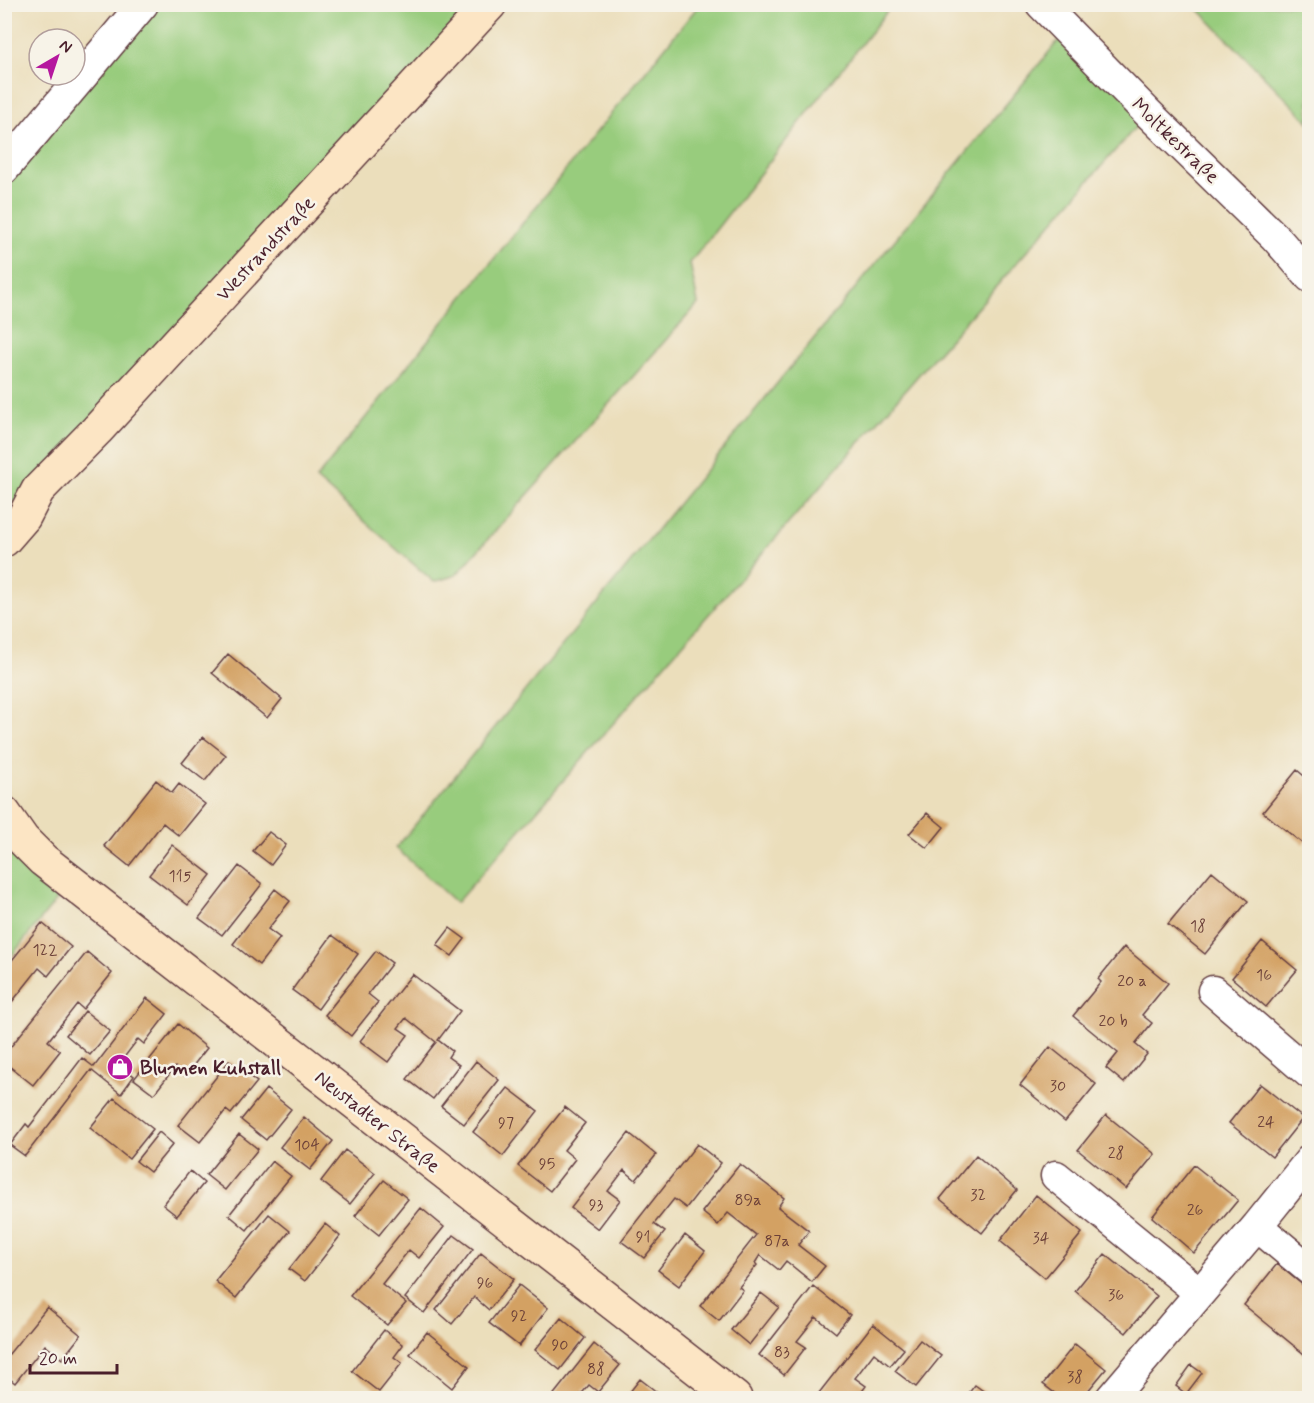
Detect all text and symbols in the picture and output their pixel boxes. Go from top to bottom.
north arrow [27,27,87,87]
text: N [55,35,76,58]
street label: Moltkestraße [1125,92,1225,190]
street label: Westrandstraße [210,190,322,308]
house number: 115 [169,866,192,887]
house number: 18 [1190,916,1206,937]
house number: 122 [32,940,58,961]
house number: 16 [1256,965,1272,986]
house number: 20 a [1117,971,1147,992]
house number: 20 b [1098,1011,1128,1032]
shop icon: Blumen Kuhstall [105,1052,135,1082]
place label: Blumen Kuhstall [140,1055,281,1082]
street label: Neustadter Straße [309,1065,446,1180]
house number: 30 [1050,1076,1066,1097]
house number: 24 [1257,1112,1275,1133]
house number: 97 [498,1113,514,1134]
house number: 104 [294,1135,320,1156]
house number: 28 [1108,1143,1124,1164]
house number: 95 [539,1154,555,1175]
house number: 32 [970,1185,986,1206]
house number: 89a [735,1190,761,1211]
house number: 93 [589,1195,604,1216]
house number: 26 [1187,1200,1203,1221]
house number: 91 [636,1227,650,1248]
house number: 34 [1033,1228,1050,1249]
house number: 87a [764,1231,790,1252]
house number: 96 [477,1273,493,1294]
house number: 36 [1108,1285,1124,1306]
house number: 92 [511,1306,527,1327]
house number: 90 [551,1335,569,1356]
scale bar [30,1337,117,1375]
house number: 83 [774,1342,790,1363]
text: 20 m [39,1347,77,1371]
house number: 88 [587,1359,605,1380]
house number: 38 [1067,1367,1083,1388]

